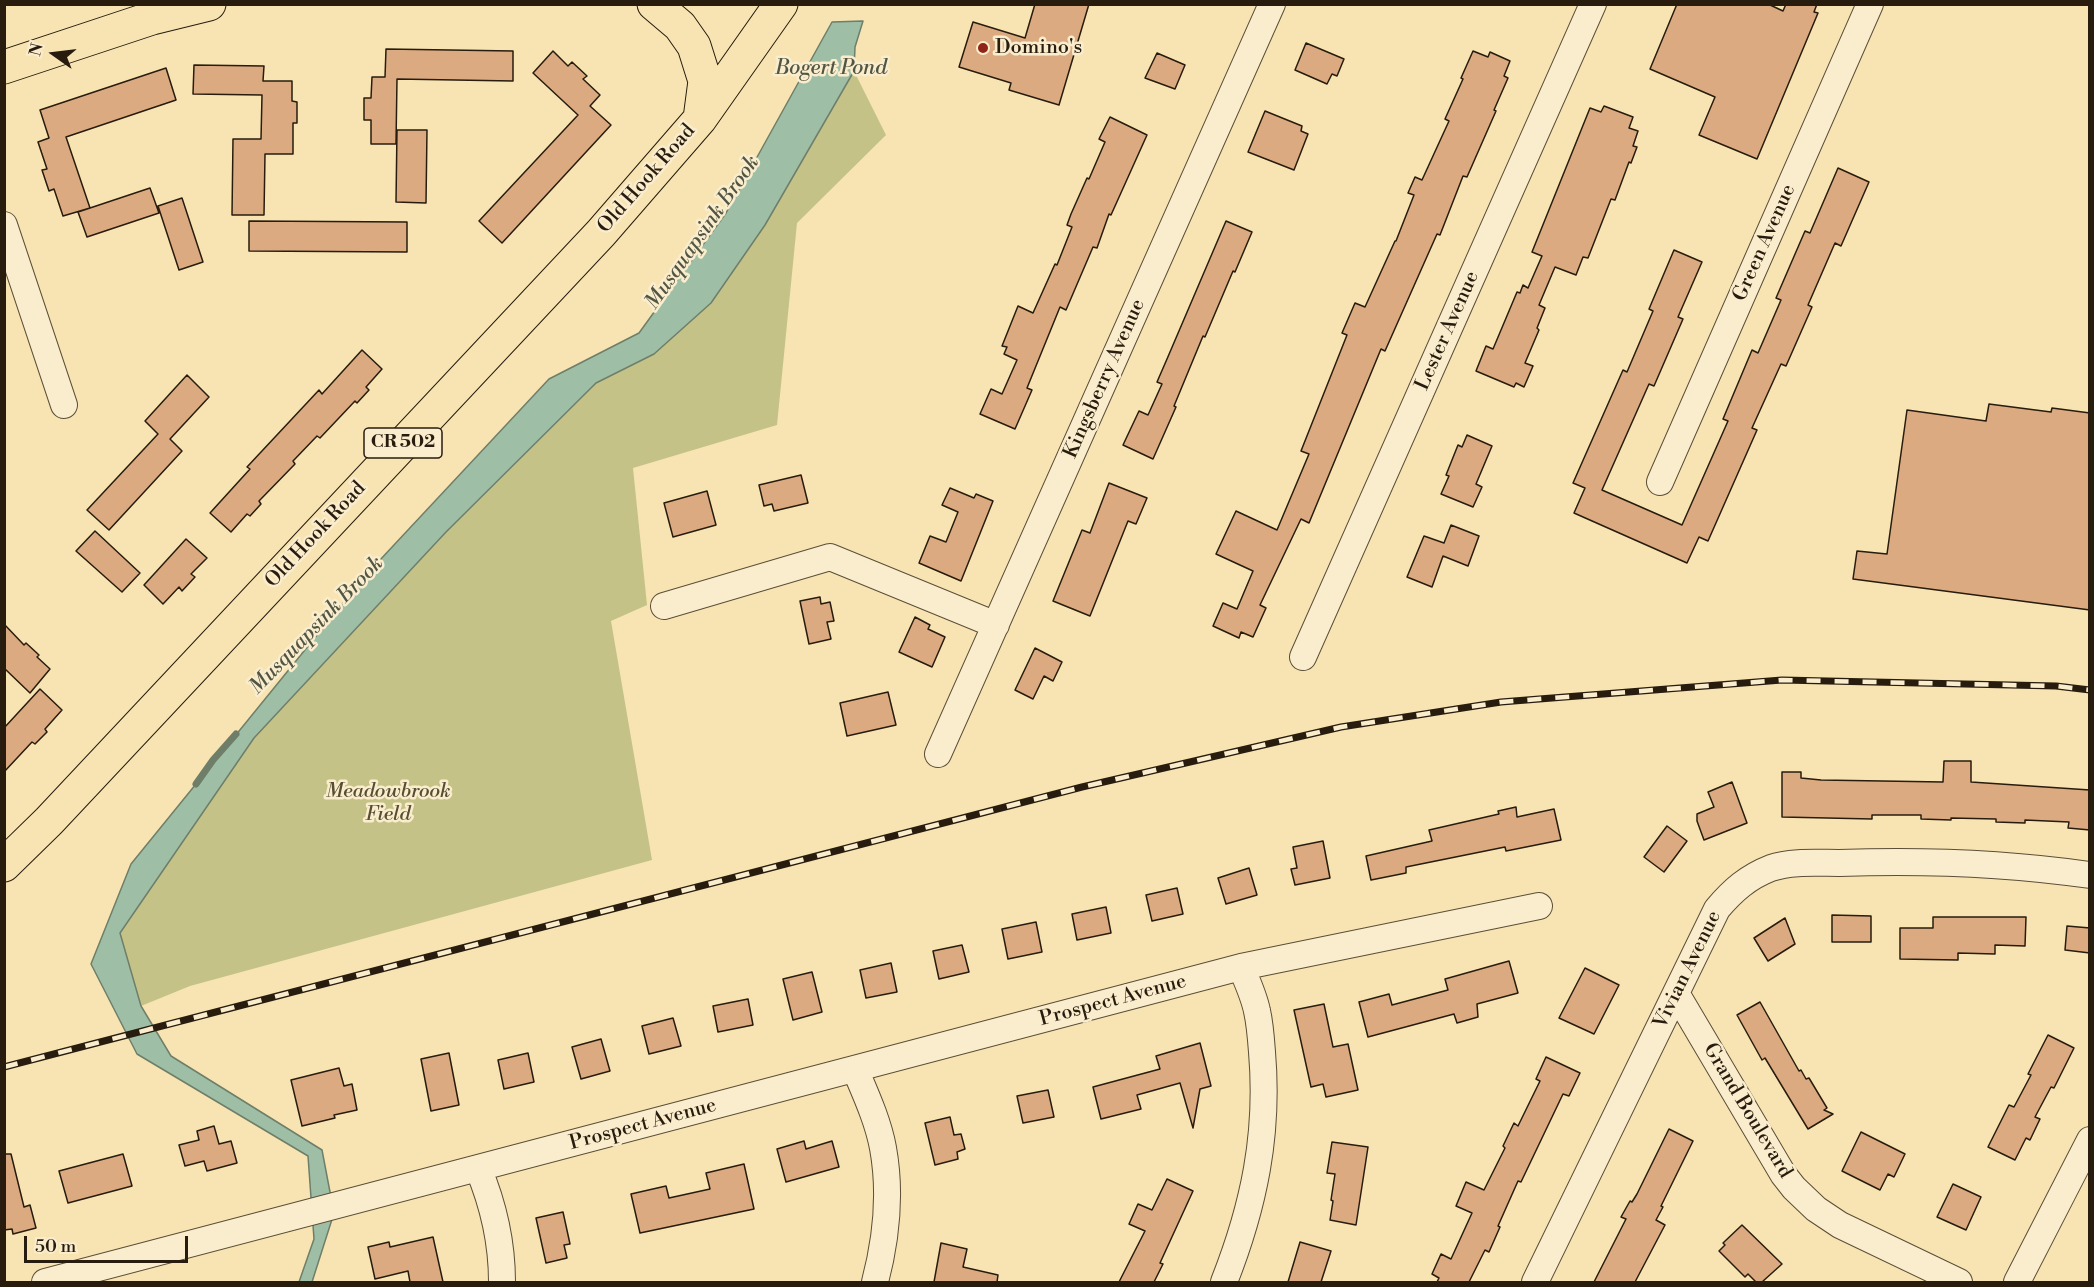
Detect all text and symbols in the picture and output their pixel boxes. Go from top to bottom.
north arrow [24,24,84,84]
place label: Domino's [995,36,1082,60]
text: N [25,41,48,58]
marker: Domino's [976,41,990,55]
water label: Bogert Pond [775,56,887,82]
street label: Old Hook Road [593,120,701,238]
water label: Musquapsink Brook [640,151,766,315]
street label: Green Avenue [1729,181,1801,305]
street label: Lester Avenue [1411,268,1485,394]
street label: Kingsberry Avenue [1059,296,1151,462]
road number: CR 502 [364,428,442,458]
street label: Old Hook Road [261,477,371,593]
water label: Musquapsink Brook [245,552,389,700]
park label: Meadowbrook Field [326,780,450,827]
street label: Vivian Avenue [1649,907,1727,1033]
street label: Prospect Avenue [1037,970,1189,1032]
street label: Grand Boulevard [1697,1039,1797,1183]
street label: Prospect Avenue [567,1094,719,1156]
scale bar [27,1224,190,1262]
text: 50 m [35,1235,76,1258]

